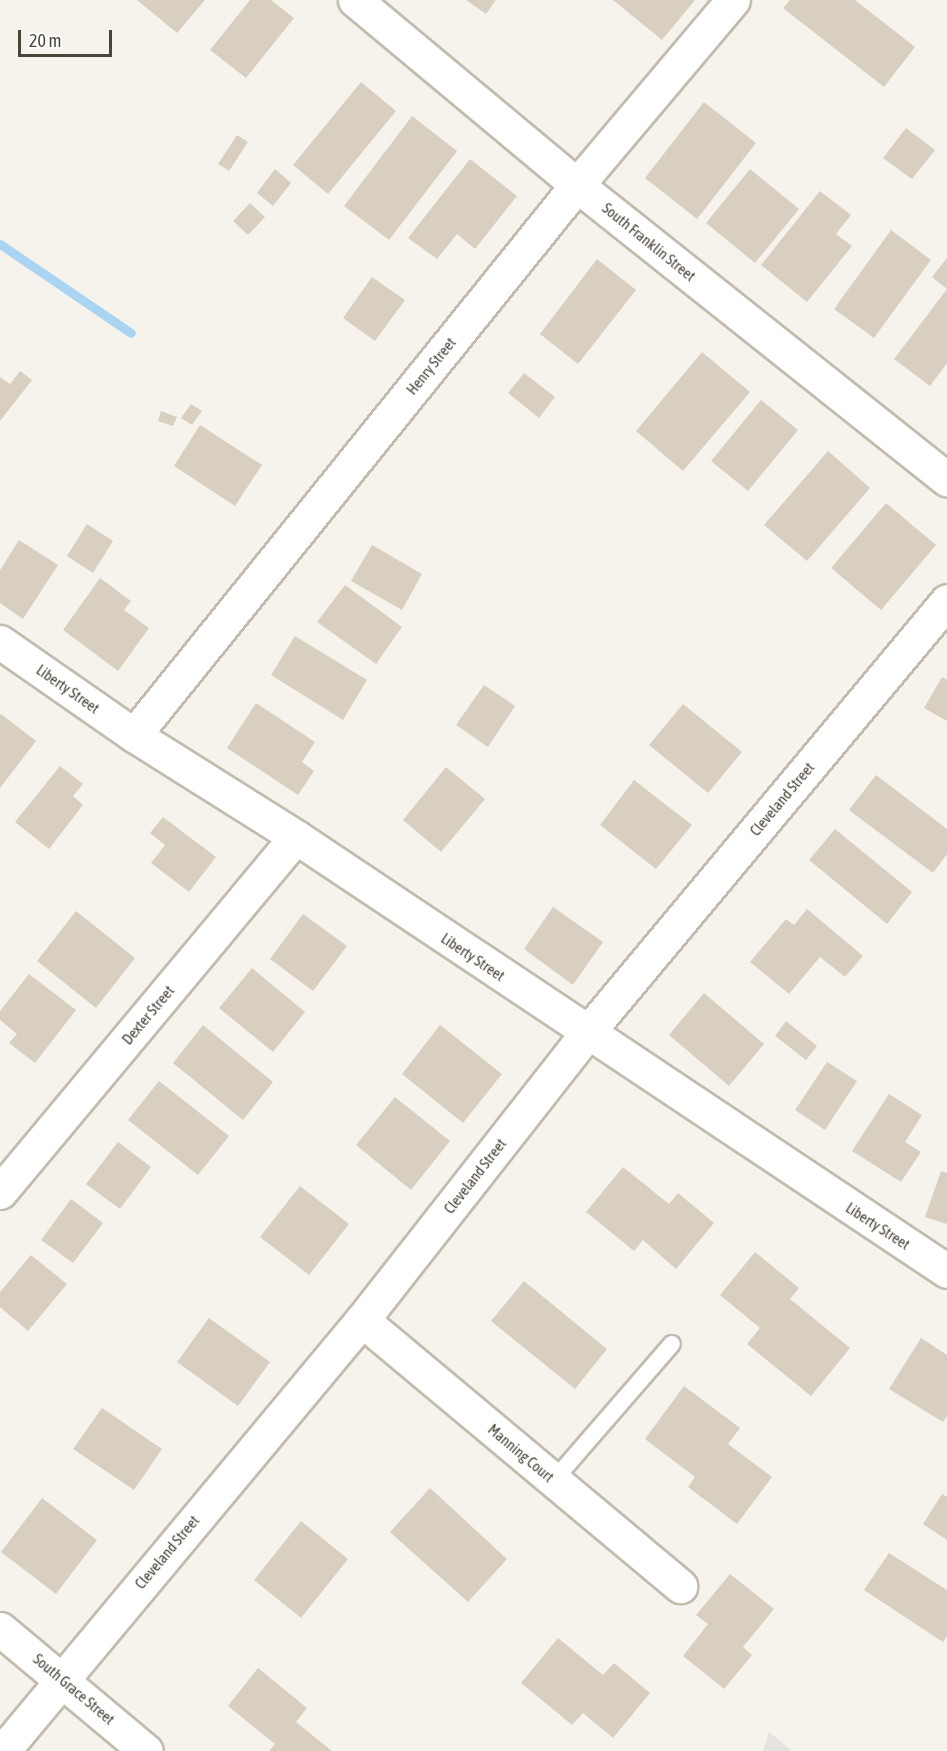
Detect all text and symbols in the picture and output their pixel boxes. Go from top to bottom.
scale bar [21,18,116,56]
text: 20 m [29,30,61,51]
street label: South Franklin Street [599,199,699,285]
street label: Henry Street [402,334,460,398]
street label: Liberty Street [33,661,103,717]
street label: Cleveland Street [746,759,818,839]
street label: Liberty Street [438,929,508,985]
street label: Dexter Street [118,982,178,1048]
street label: Cleveland Street [440,1135,510,1217]
street label: Liberty Street [843,1199,913,1253]
street label: Manning Court [484,1420,558,1486]
street label: Cleveland Street [131,1512,203,1592]
street label: South Grace Street [30,1650,118,1728]

